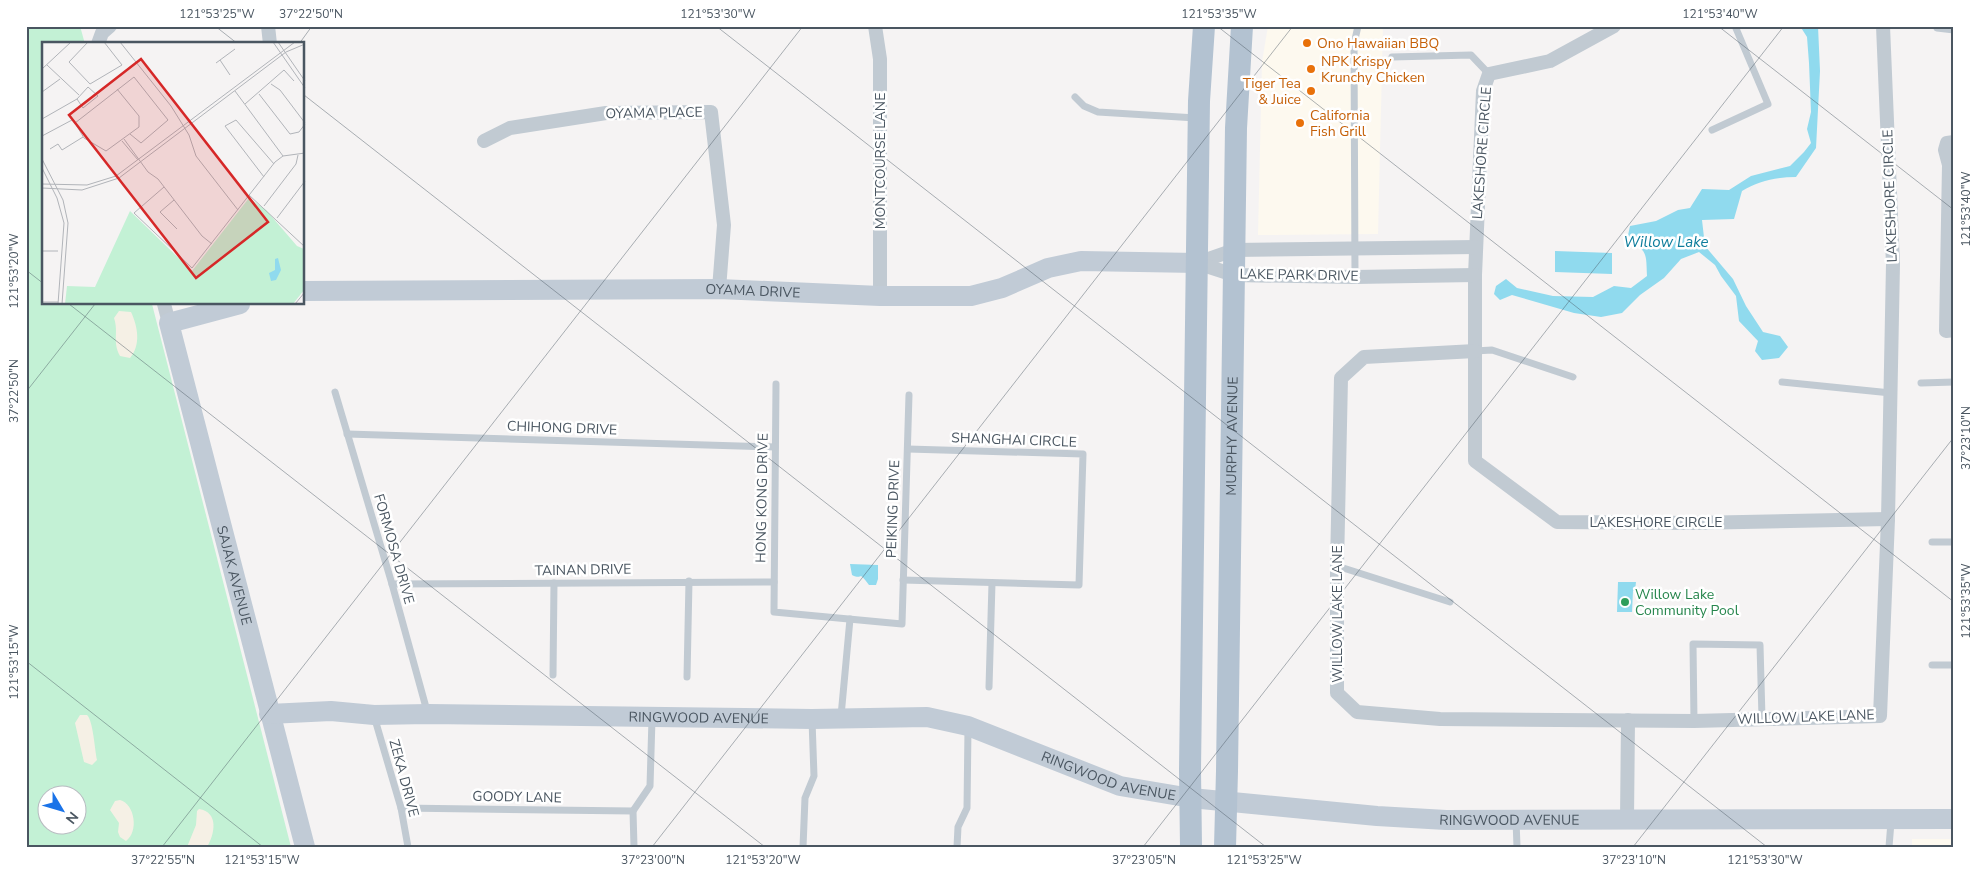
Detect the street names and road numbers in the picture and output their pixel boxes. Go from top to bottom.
street label: LAKESHORE CIRCLE [1468,86,1496,220]
street label: MONTCOURSE LANE [871,93,890,229]
street label: OYAMA PLACE [605,103,703,123]
street label: LAKESHORE CIRCLE [1878,129,1902,263]
street label: LAKE PARK DRIVE [1239,264,1359,286]
street label: OYAMA DRIVE [706,279,801,302]
street label: MURPHY AVENUE [1221,376,1242,496]
street label: CHIHONG DRIVE [507,417,617,439]
street label: SHANGHAI CIRCLE [951,428,1077,452]
street label: HONG KONG DRIVE [751,433,773,563]
street label: PEIKING DRIVE [882,460,904,558]
street label: FORMOSA DRIVE [369,492,419,606]
street label: LAKESHORE CIRCLE [1590,513,1722,532]
street label: SAJAK AVENUE [212,523,256,627]
street label: WILLOW LAKE LANE [1328,545,1347,683]
street label: TAINAN DRIVE [534,560,632,580]
street label: WILLOW LAKE LANE [1737,705,1875,729]
street label: RINGWOOD AVENUE [629,707,769,728]
street label: ZEKA DRIVE [385,737,423,819]
street label: RINGWOOD AVENUE [1039,746,1177,805]
street label: GOODY LANE [472,787,562,807]
street label: RINGWOOD AVENUE [1439,810,1579,830]

